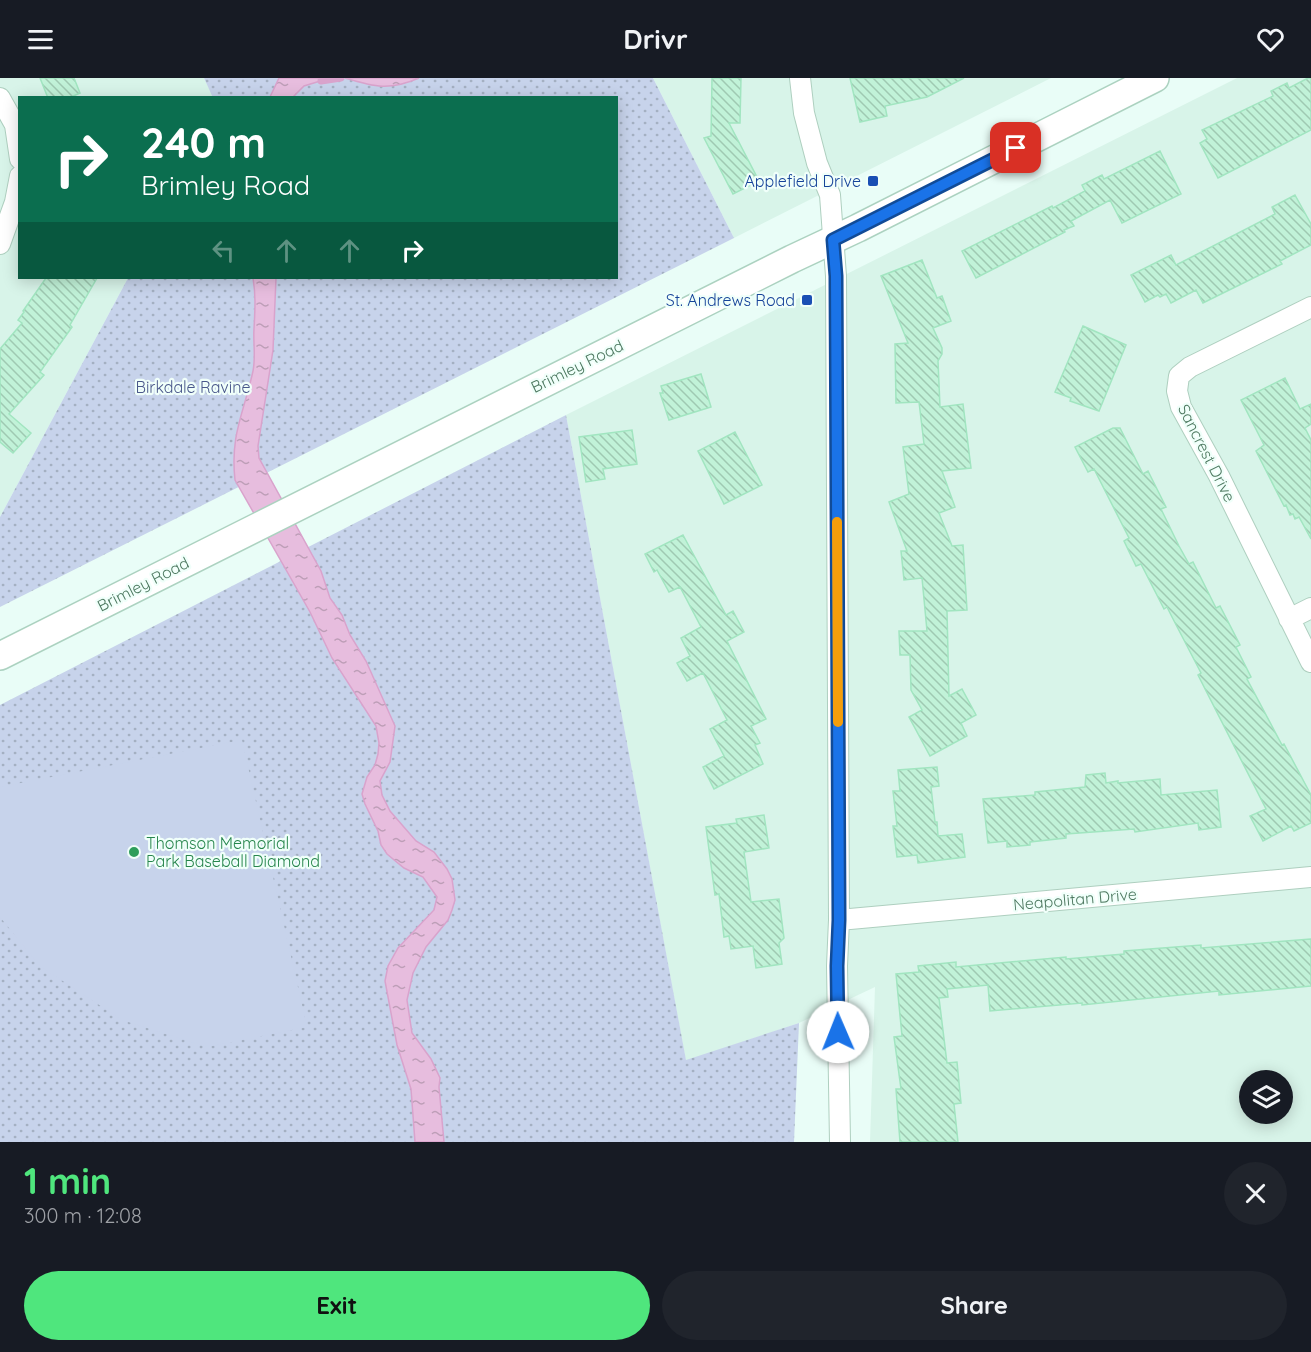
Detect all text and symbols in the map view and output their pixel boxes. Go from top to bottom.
text: Drivr [623,22,688,56]
icon: menu [24,23,57,56]
icon: heart [1254,23,1287,56]
text: 240 m [141,116,266,169]
icon: right [42,120,120,198]
pin [990,122,1041,173]
icon: arrive [999,131,1032,164]
text: Brimley Road [141,168,310,202]
place label: Applefield Drive [744,171,861,191]
marker: Applefield Drive [866,174,880,188]
icon: left [207,234,240,267]
icon: ahead [270,234,303,267]
icon: ahead [333,234,366,267]
icon: right [396,234,429,267]
place label: St. Andrews Road [666,290,795,310]
marker: St. Andrews Road [800,293,814,307]
street label: Brimley Road [528,335,626,397]
park label: Birkdale Ravine [136,377,251,397]
street label: Sancrest Drive [1174,401,1240,505]
street label: Brimley Road [94,552,192,616]
place label: Thomson Memorial Park Baseball Diamond [146,833,320,871]
marker: Thomson Memorial Park Baseball Diamond [127,845,141,859]
street label: Neapolitan Drive [1012,884,1138,914]
position arrow [806,1000,870,1064]
map controls [1239,1070,1293,1124]
button: layers [1239,1070,1293,1124]
text: 1 min [24,1158,111,1203]
button: close [1224,1162,1287,1225]
text: 300 m · 12:08 [24,1203,142,1228]
button: Exit [24,1271,650,1340]
button: Share [662,1271,1287,1340]

